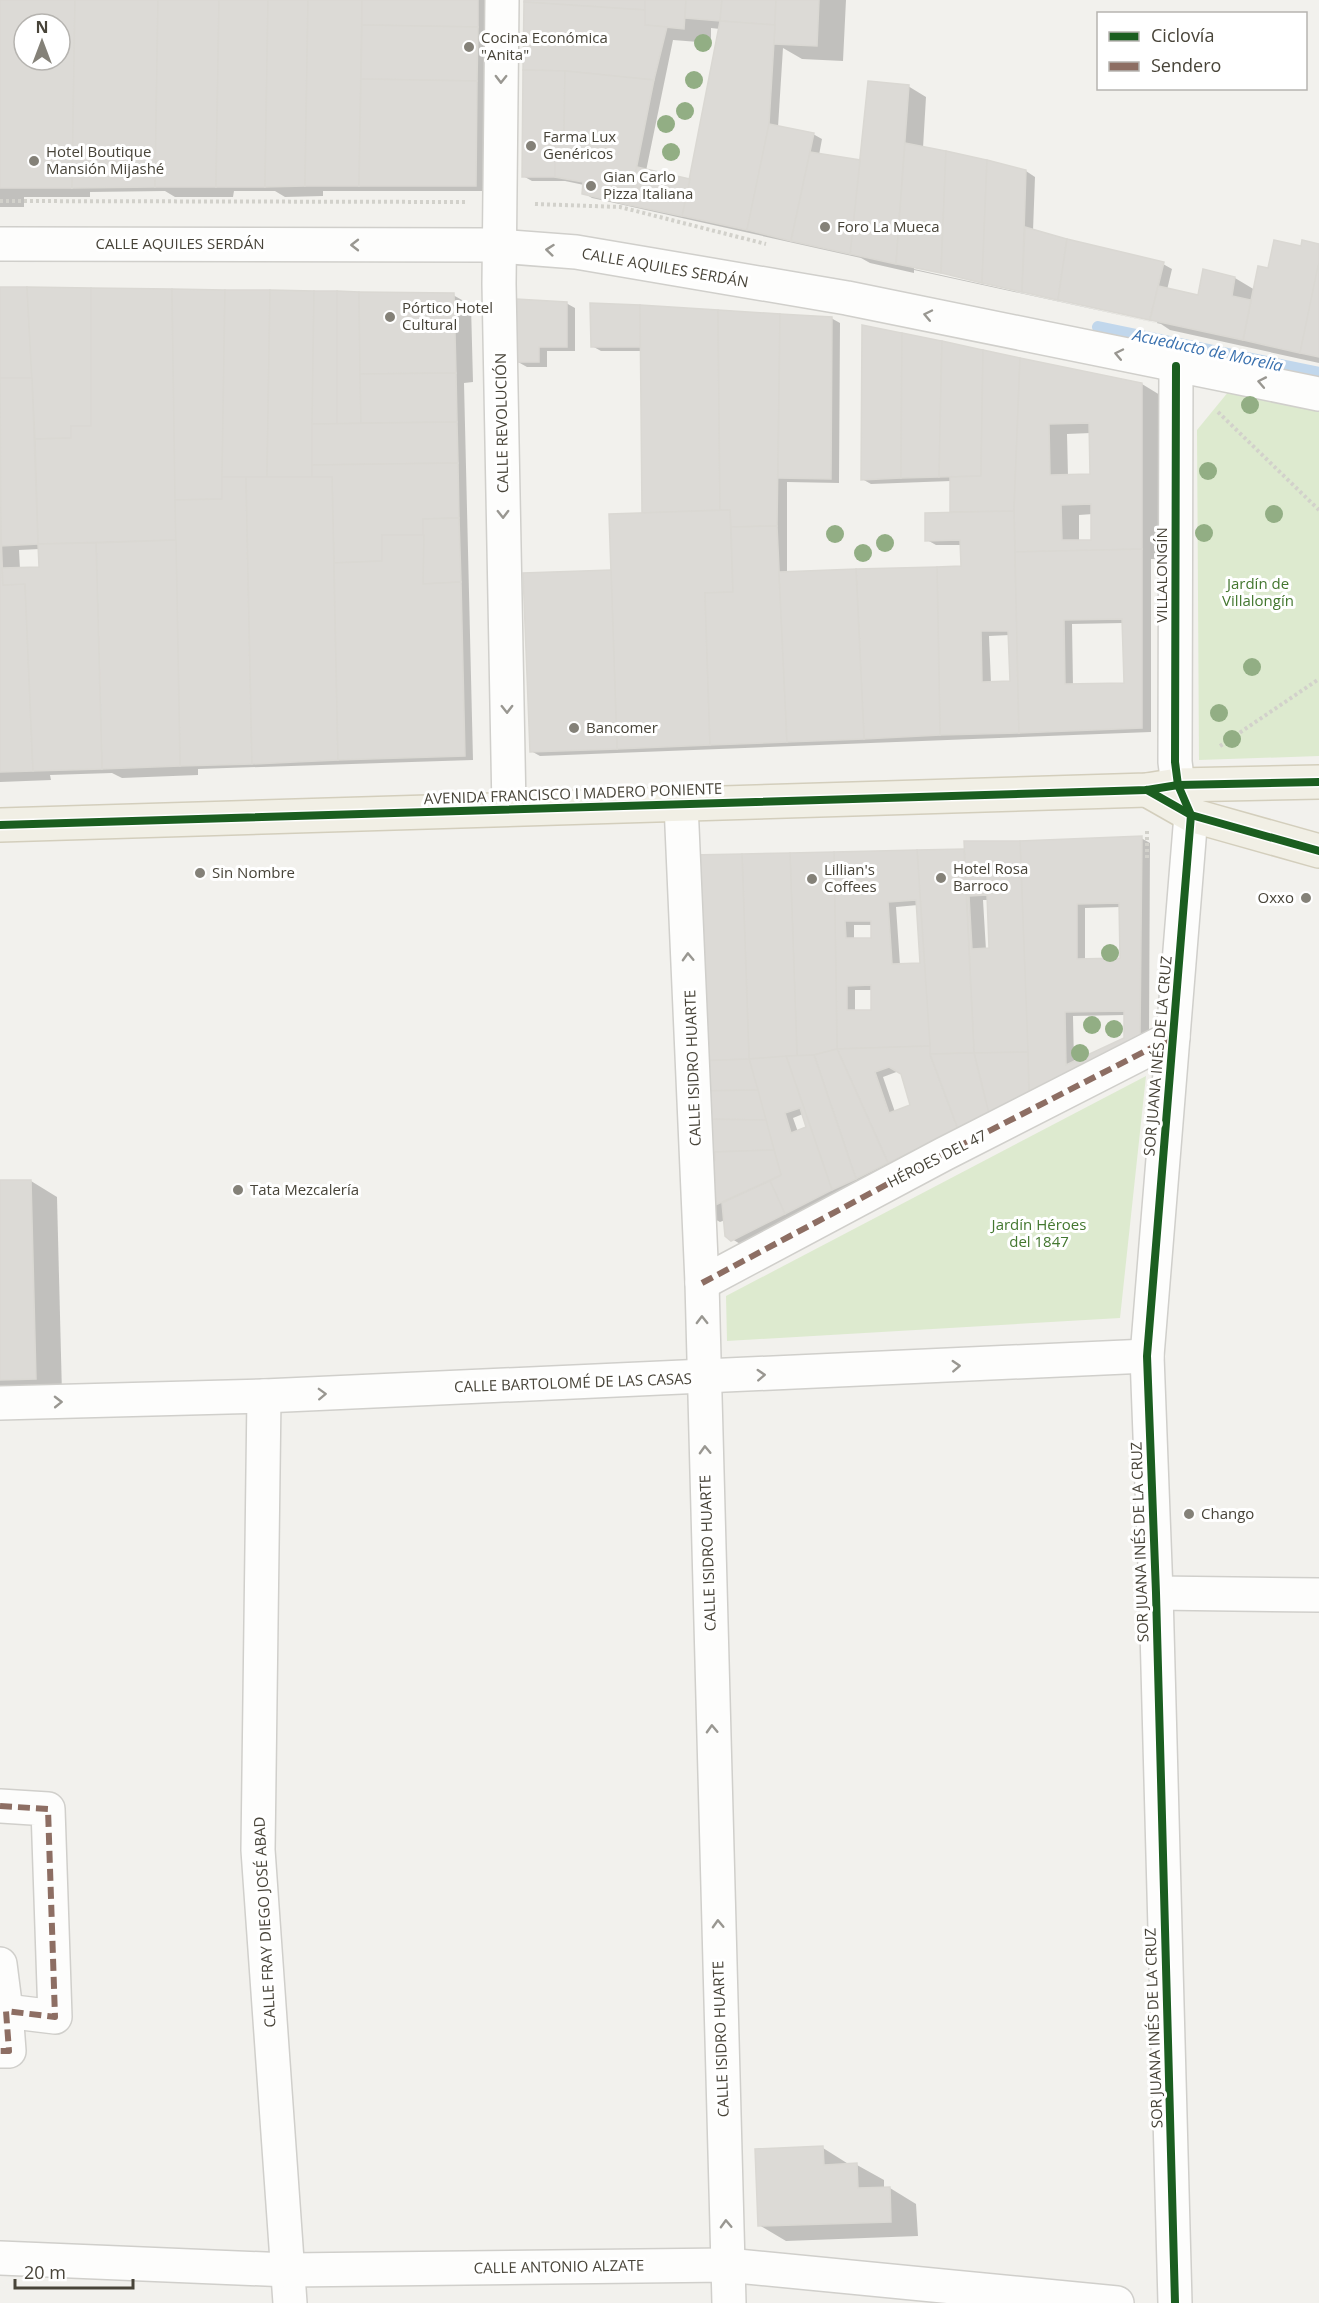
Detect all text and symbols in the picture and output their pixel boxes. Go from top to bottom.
north arrow [12,12,72,72]
legend [1097,12,1307,90]
text: N [35,16,49,38]
text: Ciclovía [1151,23,1214,47]
place label: Cocina Económica "Anita" [481,27,608,64]
marker: Cocina Económica "Anita" [462,40,476,54]
text: Sendero [1151,53,1221,77]
one-way arrow [495,75,507,84]
place label: Farma Lux Genéricos [543,126,616,163]
marker: Farma Lux Genéricos [524,139,538,153]
place label: Hotel Boutique Mansión Mijashé [46,141,164,178]
marker: Hotel Boutique Mansión Mijashé [27,154,41,168]
place label: Gian Carlo Pizza Italiana [603,166,693,203]
marker: Gian Carlo Pizza Italiana [584,179,598,193]
place label: Foro La Mueca [837,216,940,236]
marker: Foro La Mueca [818,220,832,234]
street label: CALLE AQUILES SERDÁN [96,233,264,253]
one-way arrow [350,239,359,251]
street label: CALLE AQUILES SERDÁN [580,243,750,292]
one-way arrow [545,244,554,257]
place label: Pórtico Hotel Cultural [402,297,493,334]
one-way arrow [923,309,933,322]
marker: Pórtico Hotel Cultural [383,310,397,324]
water label: Acueducto de Morelia [1130,323,1285,377]
one-way arrow [1114,348,1124,361]
street label: CALLE REVOLUCIÓN [490,353,512,493]
one-way arrow [1257,376,1267,389]
one-way arrow [497,510,510,519]
street label: VILLALONGÍN [1151,527,1171,623]
park label: Jardín de Villalongín [1222,573,1294,610]
one-way arrow [501,705,513,714]
place label: Bancomer [586,717,658,737]
marker: Bancomer [567,721,581,735]
street label: AVENIDA FRANCISCO I MADERO PONIENTE [423,778,723,808]
place label: Hotel Rosa Barroco [953,858,1028,895]
place label: Lillian's Coffees [824,859,877,896]
place label: Sin Nombre [212,862,295,882]
marker: Sin Nombre [193,866,207,880]
marker: Hotel Rosa Barroco [934,871,948,885]
marker: Lillian's Coffees [805,872,819,886]
place label: Oxxo [1258,887,1294,907]
marker: Oxxo [1299,891,1313,905]
one-way arrow [682,952,694,961]
street label: SOR JUANA INÉS DE LA CRUZ [1138,955,1176,1157]
street label: CALLE ISIDRO HUARTE [679,989,705,1147]
street label: HÉROES DEL 47 [884,1124,990,1192]
place label: Tata Mezcalería [250,1179,359,1199]
marker: Tata Mezcalería [231,1183,245,1197]
park label: Jardín Héroes del 1847 [990,1214,1086,1251]
one-way arrow [696,1315,708,1324]
one-way arrow [952,1359,961,1372]
street label: CALLE BARTOLOMÉ DE LAS CASAS [454,1368,692,1396]
one-way arrow [757,1369,766,1382]
one-way arrow [318,1388,327,1400]
one-way arrow [54,1395,63,1408]
street label: SOR JUANA INÉS DE LA CRUZ [1126,1441,1152,1643]
one-way arrow [699,1445,711,1454]
street label: CALLE ISIDRO HUARTE [694,1474,720,1632]
place label: Chango [1201,1503,1254,1523]
marker: Chango [1182,1507,1196,1521]
one-way arrow [706,1724,719,1733]
street label: CALLE FRAY DIEGO JOSÉ ABAD [248,1816,280,2028]
one-way arrow [711,1919,724,1928]
street label: SOR JUANA INÉS DE LA CRUZ [1140,1927,1166,2129]
street label: CALLE ISIDRO HUARTE [707,1960,733,2118]
one-way arrow [720,2219,732,2228]
scale bar [15,2252,134,2290]
street label: CALLE ANTONIO ALZATE [474,2255,644,2277]
text: 20 m [24,2260,66,2284]

